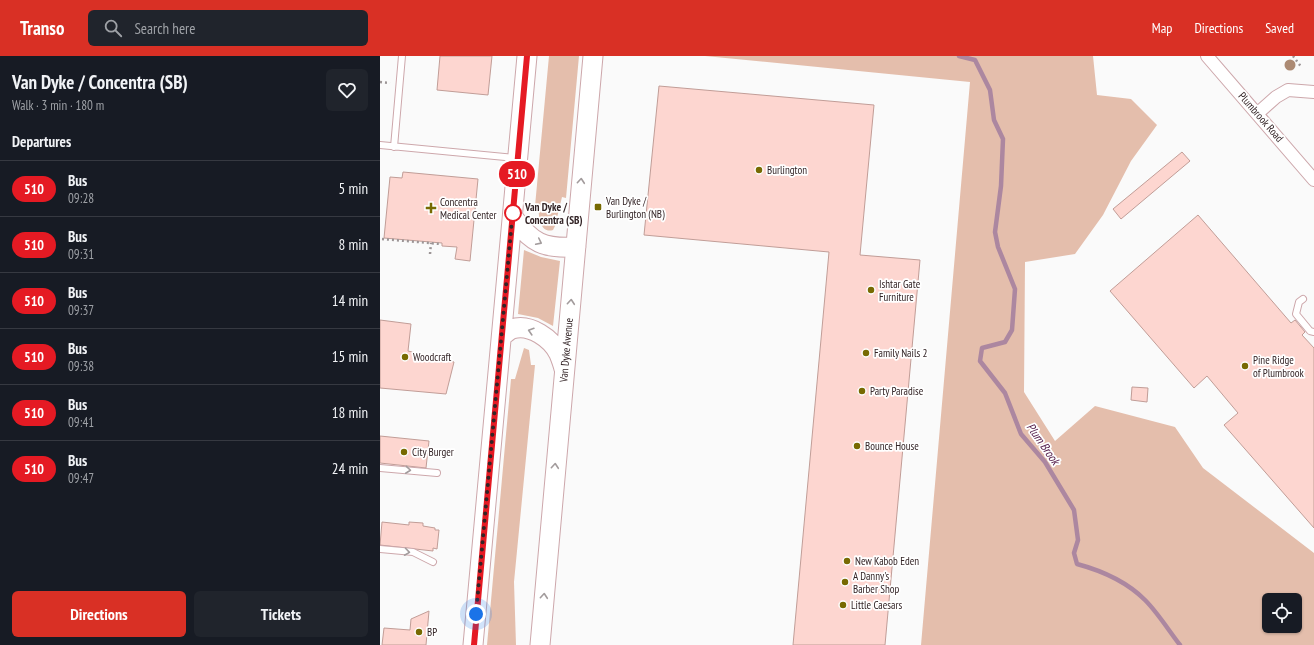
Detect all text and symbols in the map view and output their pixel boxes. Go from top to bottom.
search box [88,10,368,46]
text: Transo [20,16,64,40]
icon: search [102,17,124,39]
text: Search here [134,19,195,38]
text: Map [1152,19,1172,37]
text: Directions [1194,19,1243,37]
text: Saved [1265,19,1294,37]
button: heart [326,69,368,111]
text: Van Dyke / Concentra (SB) [12,70,188,94]
street label: Plumbrook Road [1235,89,1287,145]
text: Walk · 3 min · 180 m [12,97,104,114]
text: Departures [12,132,71,151]
line badge: 510 [494,161,540,187]
place label: Burlington [767,163,807,177]
text: 510 [507,165,527,183]
marker: Burlington [754,165,764,175]
text: Bus [68,171,87,190]
one-way arrow [577,178,586,184]
text: 5 min [338,179,368,198]
text: 510 [24,180,44,198]
text: 09:28 [68,190,94,207]
place label: Van Dyke / Burlington (NB) [605,194,665,221]
place label: Concentra Medical Center [440,195,497,222]
place label: Van Dyke / Concentra (SB) [524,200,582,227]
marker: Concentra Medical Center [425,202,437,214]
marker: Van Dyke / Burlington (NB) [593,202,603,212]
marker: Van Dyke / Concentra (SB) [504,204,522,222]
text: Bus [68,227,87,246]
text: 8 min [338,235,368,254]
text: 510 [24,236,44,254]
one-way arrow [535,238,542,245]
text: 09:31 [68,246,94,263]
place label: Ishtar Gate Furniture [879,277,921,304]
text: Bus [68,283,87,302]
marker: Ishtar Gate Furniture [866,285,876,295]
text: 14 min [332,291,368,310]
text: 510 [24,292,44,310]
one-way arrow [566,299,575,305]
text: 09:37 [68,302,94,319]
street label: Van Dyke Avenue [556,317,576,384]
one-way arrow [528,327,535,336]
text: Bus [68,339,87,358]
place label: Family Nails 2 [874,346,928,360]
text: 15 min [332,347,368,366]
text: 510 [24,348,44,366]
marker: Family Nails 2 [861,348,871,358]
place label: Woodcraft [413,350,451,364]
marker: Woodcraft [400,352,410,362]
place label: Pine Ridge of Plumbrook [1253,353,1305,380]
text: 09:38 [68,358,94,375]
marker: Pine Ridge of Plumbrook [1240,361,1250,371]
place label: Party Paradise [870,384,924,398]
marker: Party Paradise [857,386,867,396]
text: Bus [68,395,87,414]
text: 18 min [332,403,368,422]
text: 510 [24,404,44,422]
text: 09:41 [68,414,94,431]
water label: Plum Brook [1024,420,1064,469]
place label: Bounce House [865,439,919,453]
marker: Bounce House [852,441,862,451]
place label: City Burger [412,445,454,459]
marker: City Burger [399,447,409,457]
text: Bus [68,451,87,470]
text: 24 min [332,459,368,478]
text: 510 [24,460,44,478]
one-way arrow [551,463,560,469]
one-way arrow [405,466,411,475]
text: 09:47 [68,470,94,487]
one-way arrow [404,547,410,556]
place label: New Kabob Eden [855,554,919,568]
marker: New Kabob Eden [842,556,852,566]
place label: A Danny's Barber Shop [853,569,900,596]
marker: A Danny's Barber Shop [840,577,850,587]
button: Directions [12,591,186,637]
button: Tickets [194,591,368,637]
one-way arrow [540,593,549,599]
map controls [1262,593,1302,633]
button: locate [1262,593,1302,633]
place label: Little Caesars [851,598,902,612]
marker: Little Caesars [838,600,848,610]
your location [466,604,486,624]
place label: BP [427,625,437,639]
marker: BP [414,627,424,637]

